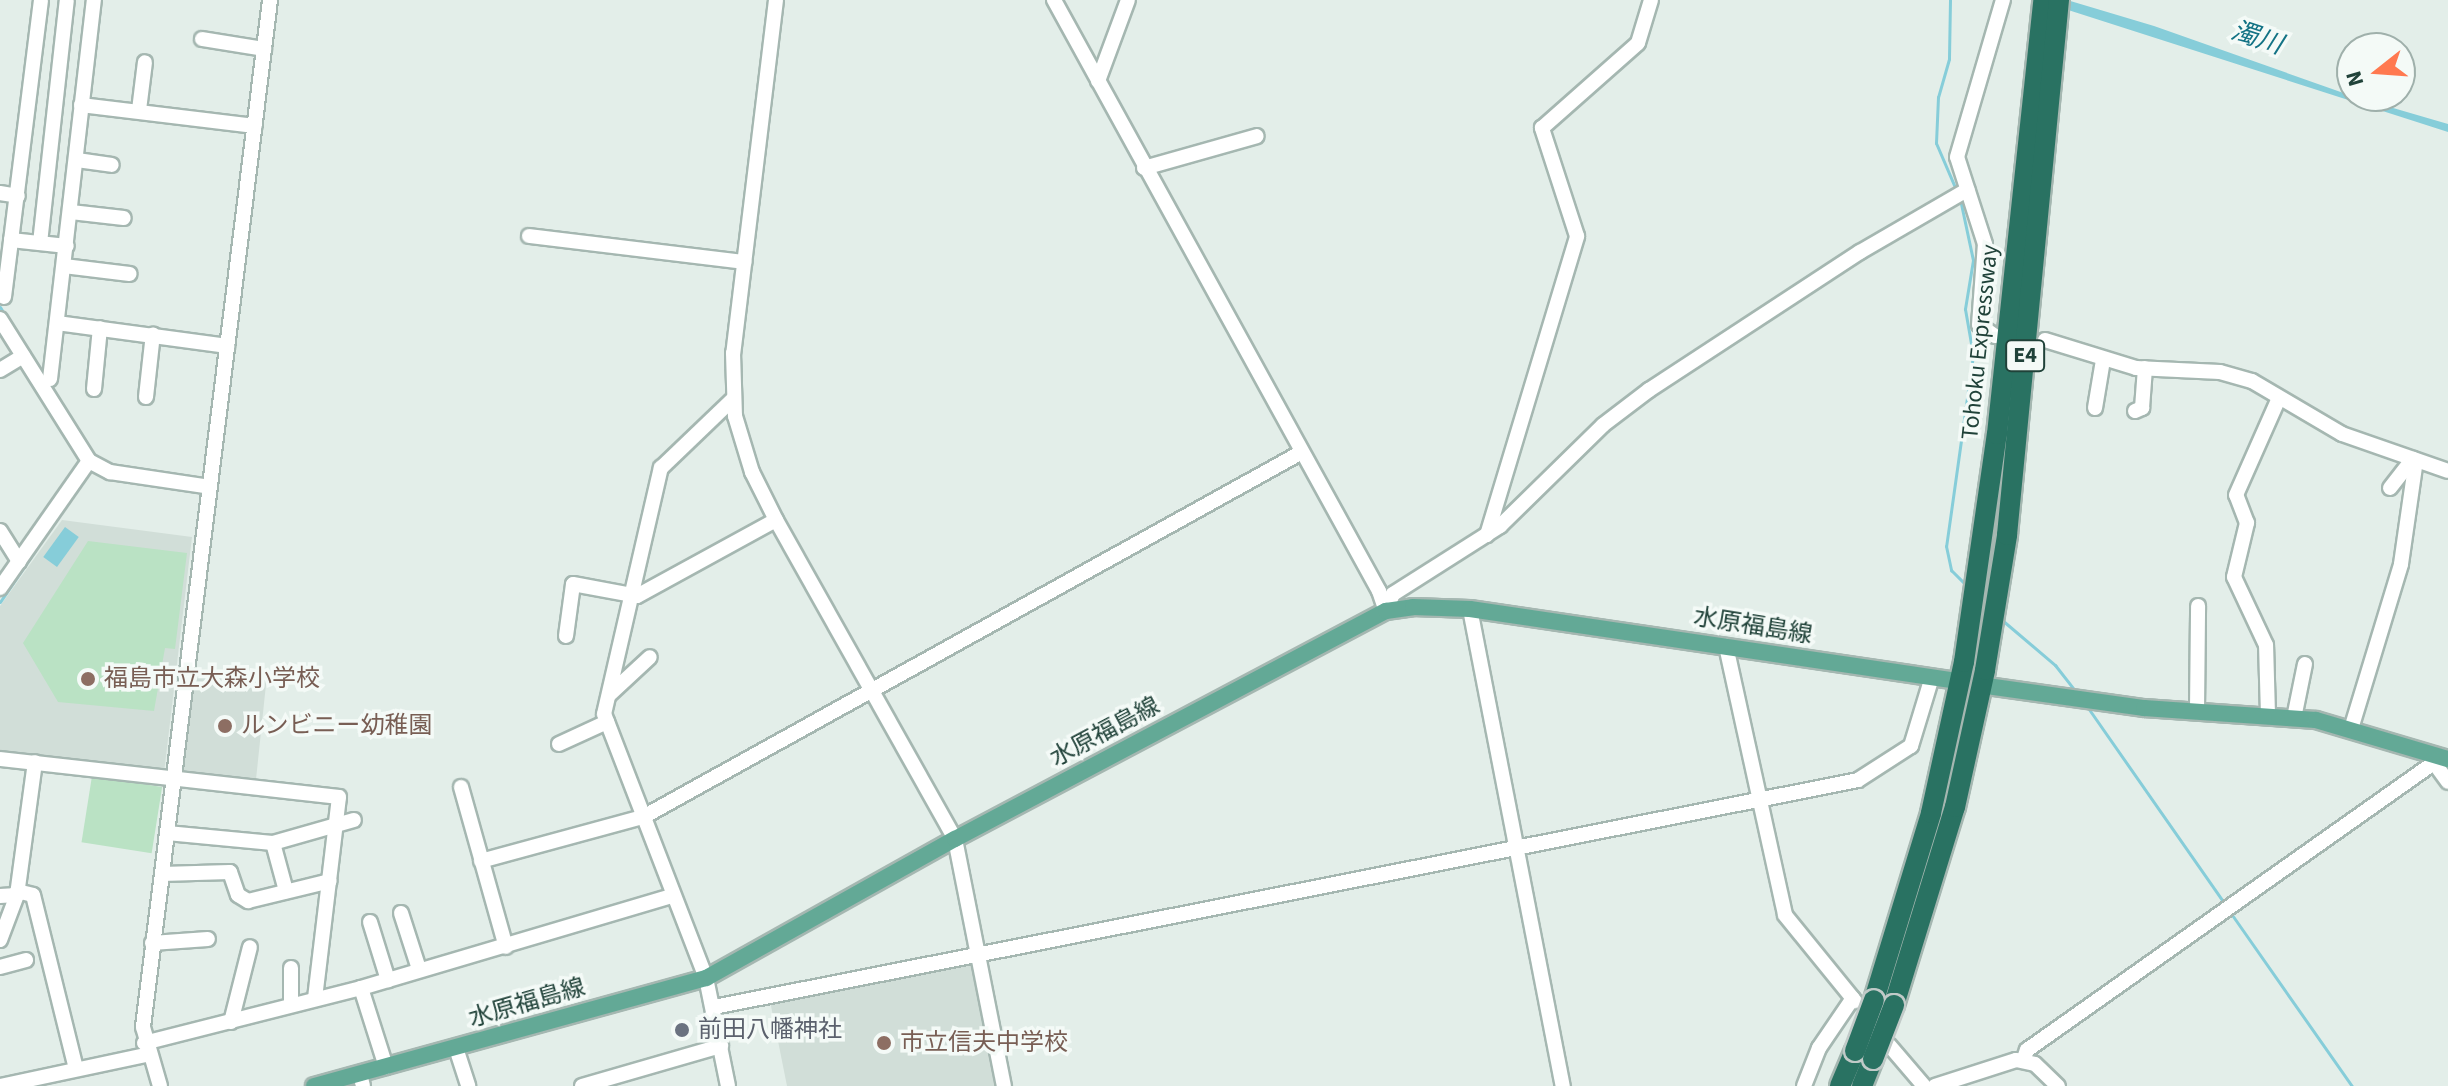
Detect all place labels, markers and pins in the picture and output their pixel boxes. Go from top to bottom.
place label: 福島市立大森小学校 [104,665,320,693]
marker: 福島市立大森小学校 [79,670,97,688]
place label: ルンビニー幼稚園 [241,712,433,740]
marker: ルンビニー幼稚園 [216,717,234,735]
place label: 前田八幡神社 [698,1016,842,1044]
marker: 前田八幡神社 [673,1021,691,1039]
place label: 市立信夫中学校 [900,1029,1068,1057]
marker: 市立信夫中学校 [875,1034,893,1052]

